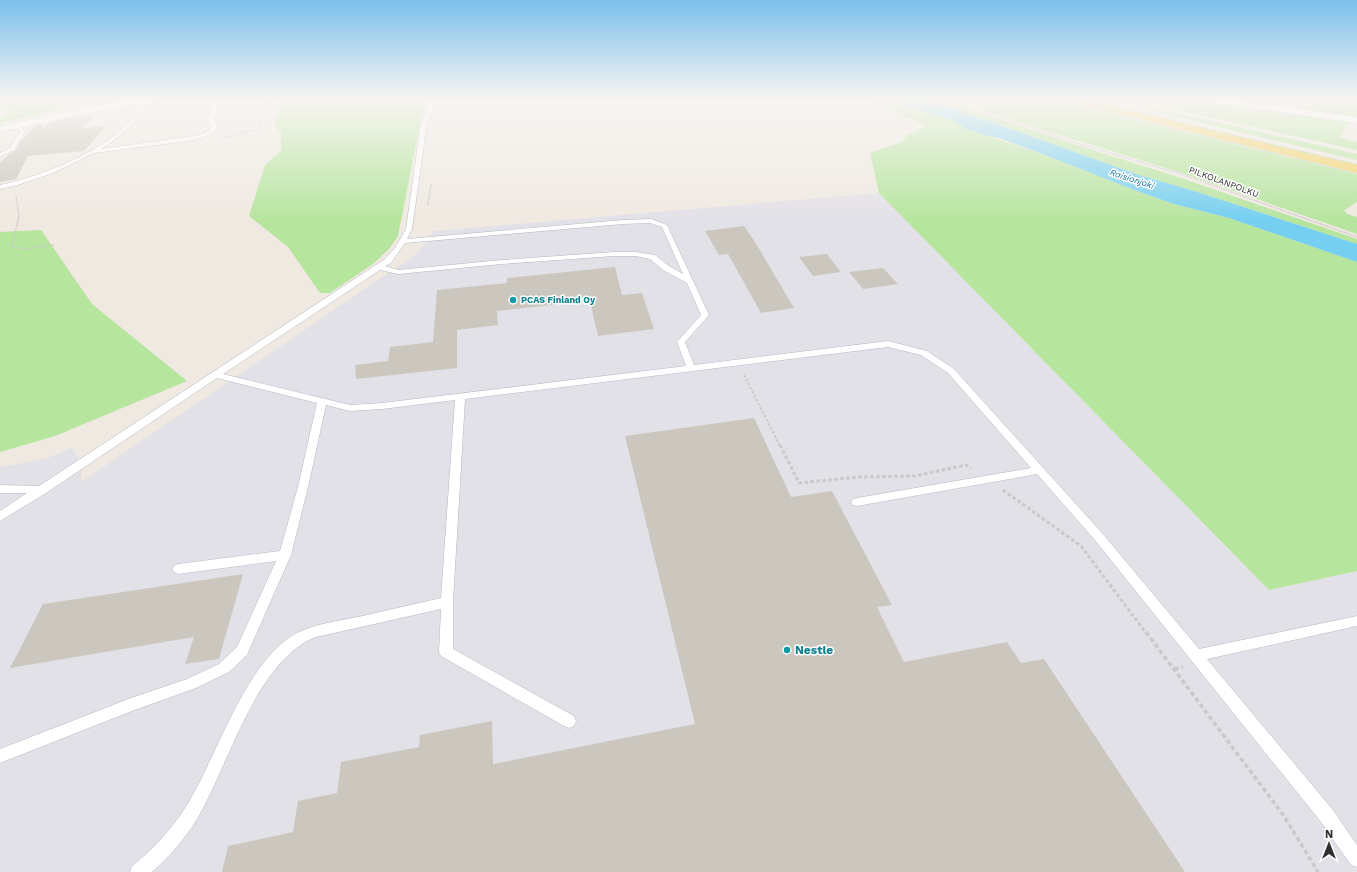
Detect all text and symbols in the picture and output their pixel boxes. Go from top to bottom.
street label: PILKOLANPOLKU [1188,165,1260,199]
water label: Raisionjoki [1109,167,1156,191]
marker: PCAS Finland Oy [508,295,518,305]
place label: PCAS Finland Oy [521,295,596,305]
place label: Nestle [795,643,833,657]
marker: Nestle [782,645,792,655]
north arrow [1309,824,1349,864]
text: N [1325,828,1333,841]

